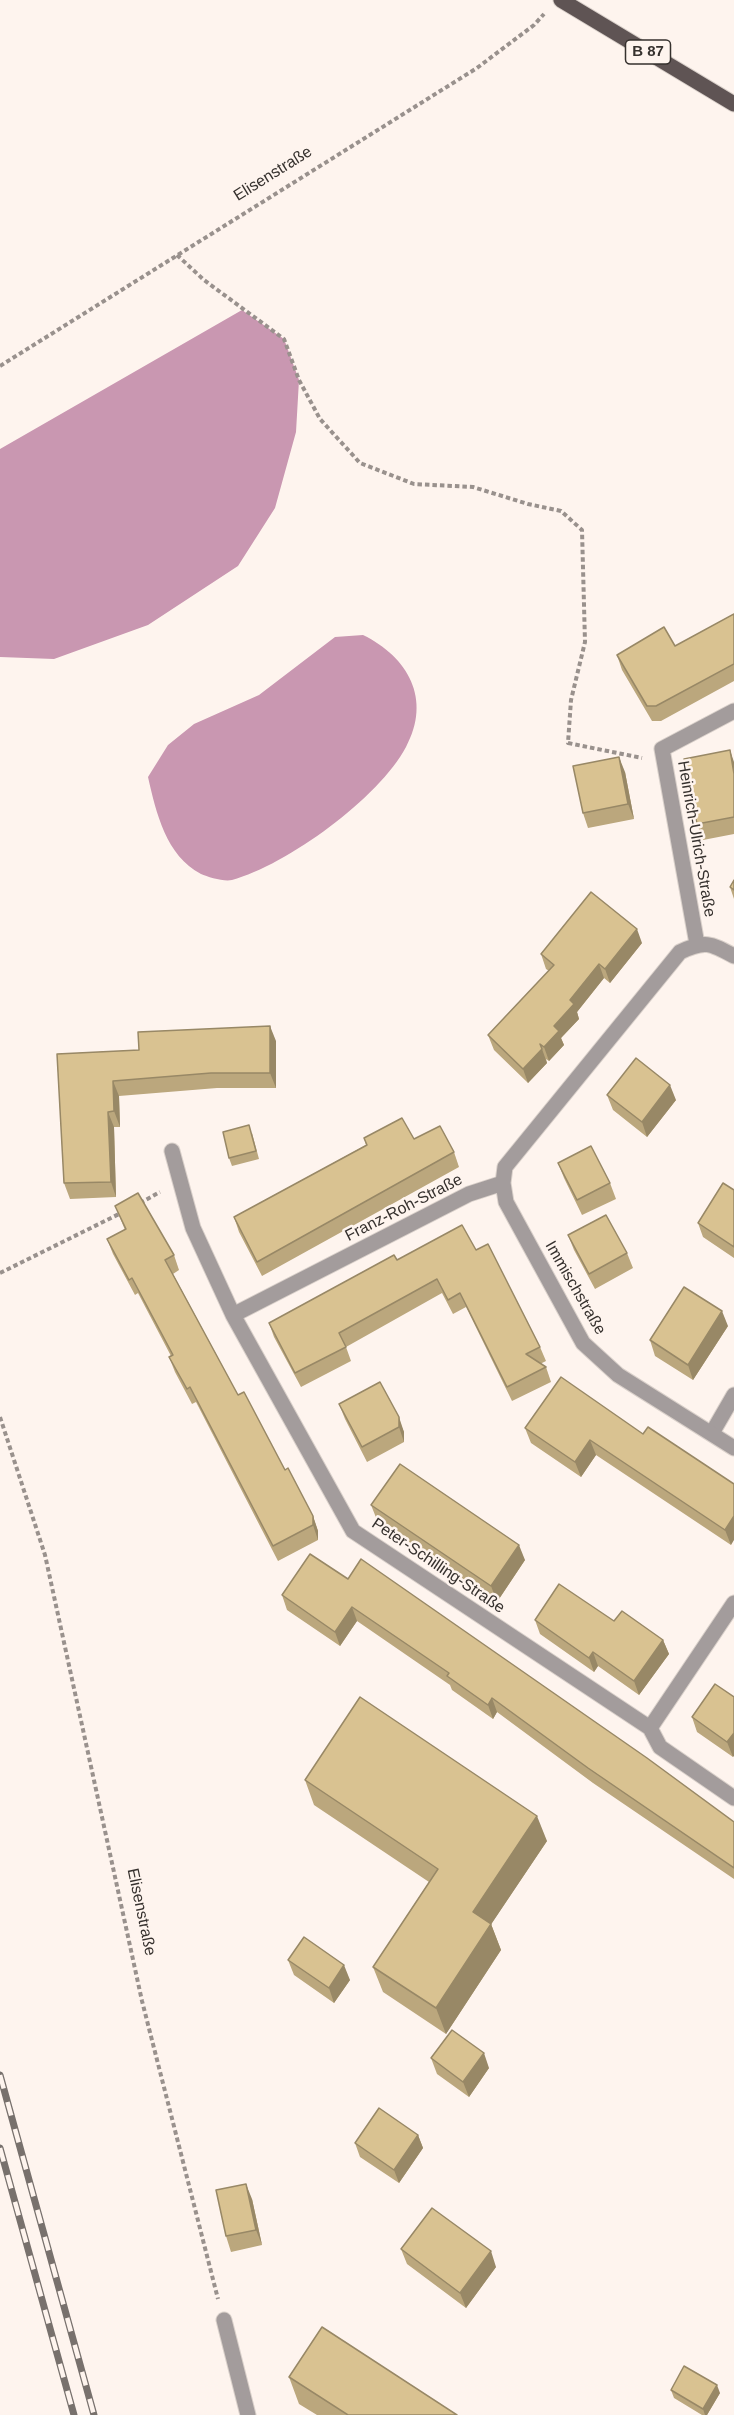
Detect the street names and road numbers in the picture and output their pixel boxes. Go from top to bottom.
road number: B 87 [626,40,670,64]
street label: Elisenstraße [230,142,316,206]
street label: Heinrich-Ulrich-Straße [673,759,719,919]
street label: Franz-Roh-Straße [342,1170,466,1246]
street label: Immischstraße [540,1238,610,1338]
street label: Peter-Schilling-Straße [368,1514,508,1618]
street label: Elisenstraße [122,1867,160,1957]

